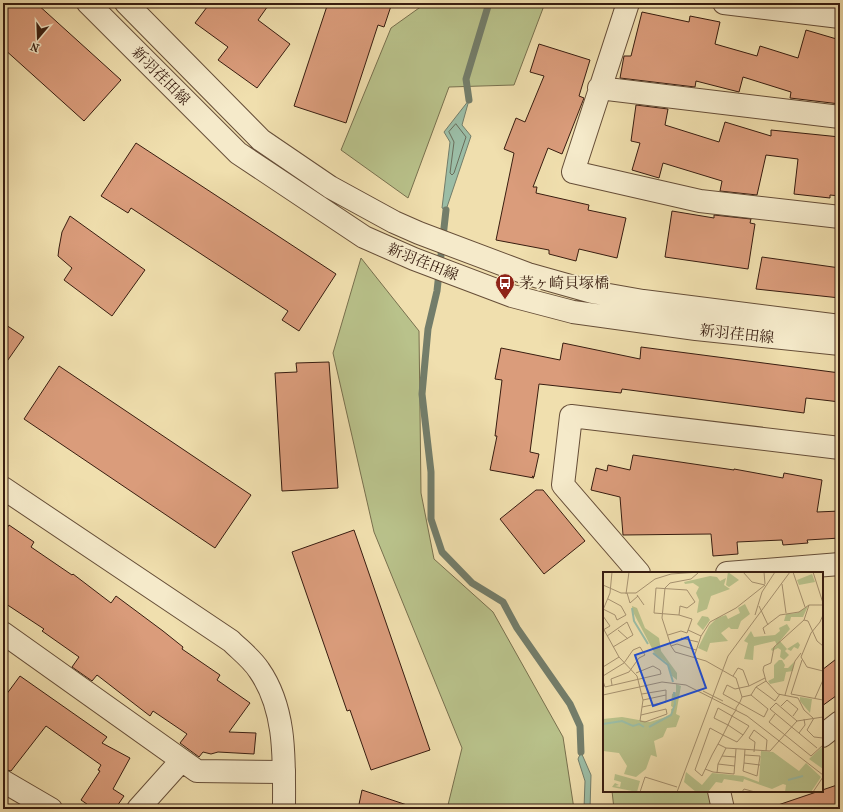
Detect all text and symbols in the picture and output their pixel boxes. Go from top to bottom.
north arrow [18,18,58,58]
text: N [28,39,41,54]
street label: 新羽荏田線 [128,43,194,109]
street label: 新羽荏田線 [385,240,461,284]
bus stop icon: 茅ヶ崎貝塚橋 [494,272,516,300]
place label: 茅ヶ崎貝塚橋 [519,274,609,292]
street label: 新羽荏田線 [699,321,775,347]
inset map [603,572,823,792]

